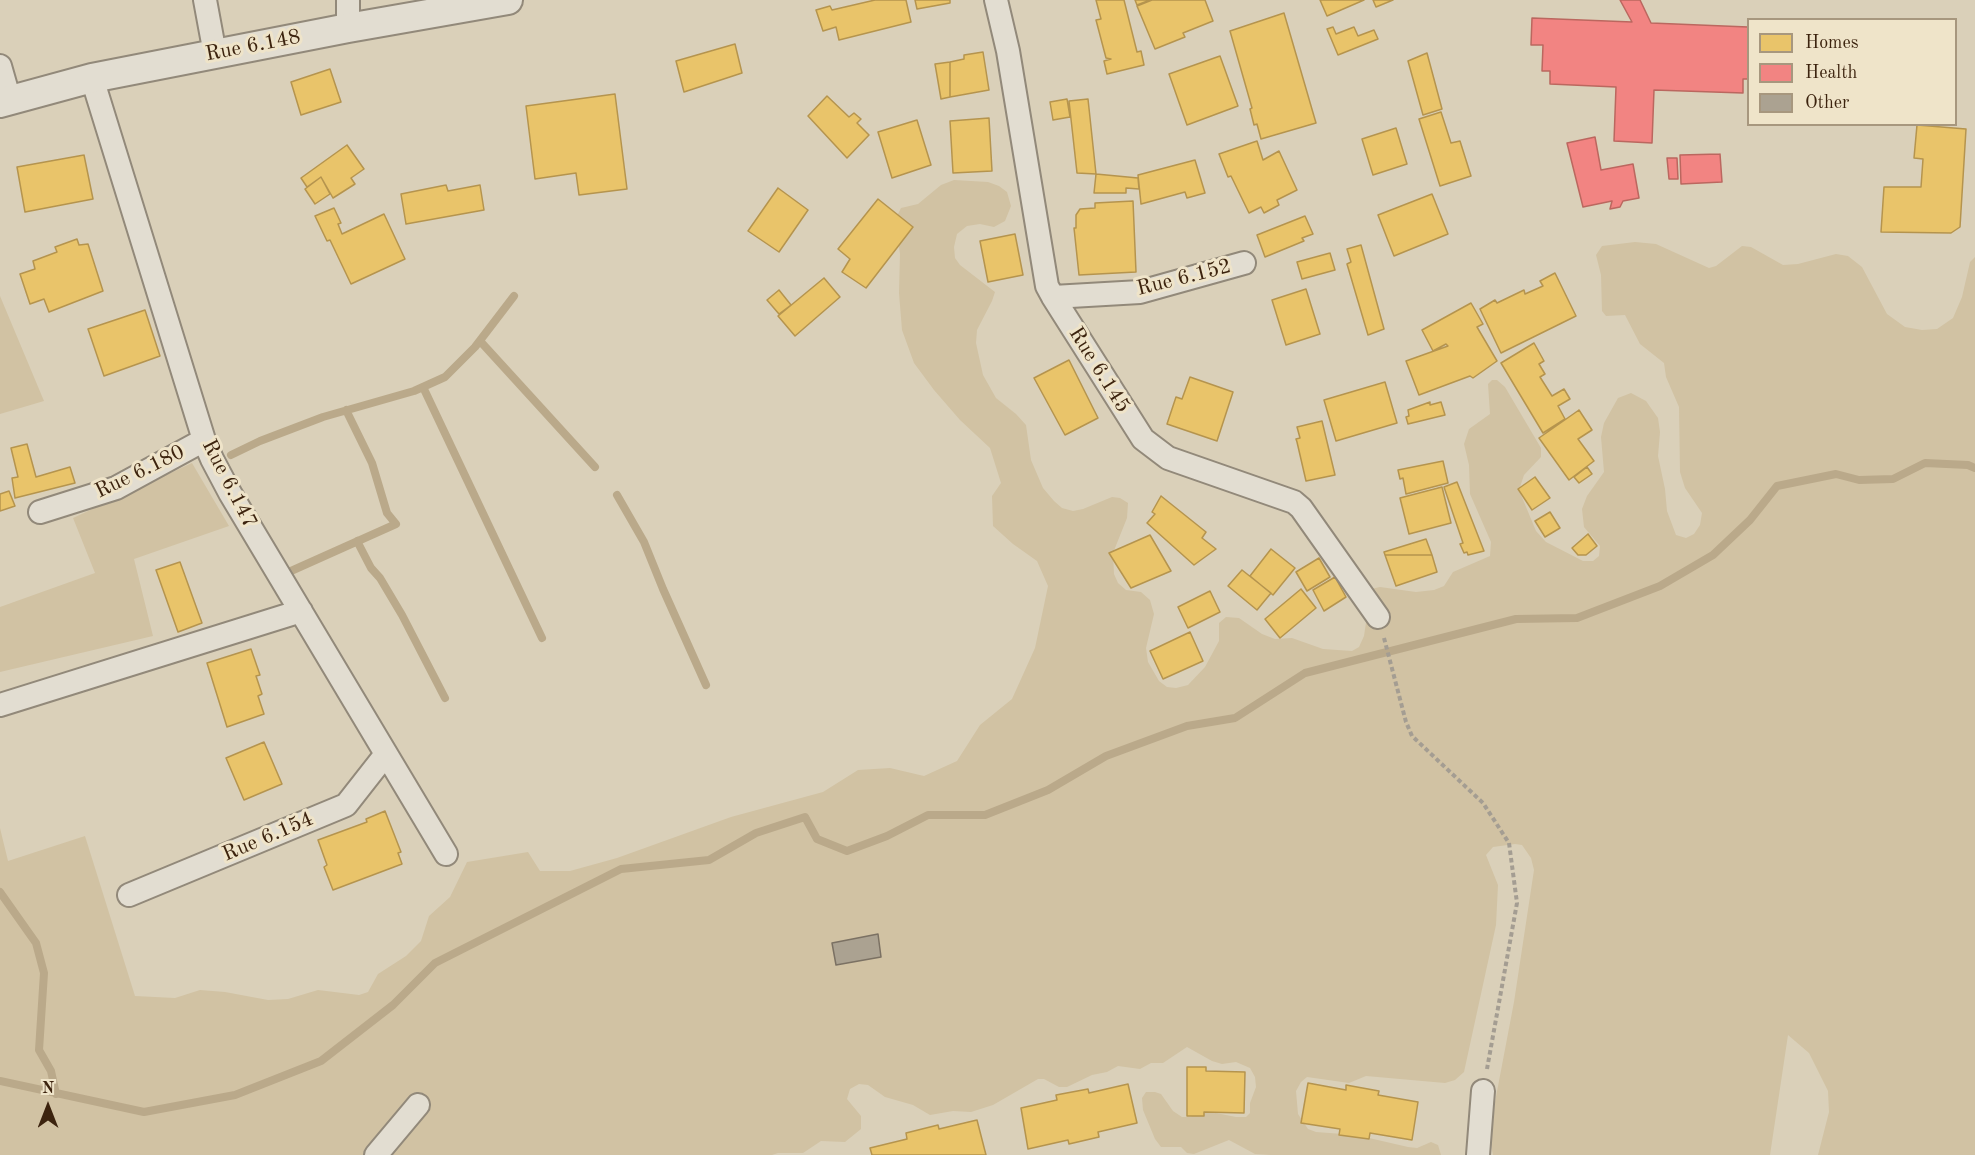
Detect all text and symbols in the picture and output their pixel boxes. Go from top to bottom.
legend [1747,18,1957,126]
street label: Rue 6.148 [203,24,303,68]
text: Homes [1805,34,1859,52]
text: Health [1805,64,1857,82]
text: Other [1805,94,1849,112]
street label: Rue 6.152 [1134,254,1234,302]
street label: Rue 6.145 [1063,322,1135,418]
street label: Rue 6.147 [196,435,262,533]
street label: Rue 6.180 [91,440,189,504]
street label: Rue 6.154 [219,807,317,867]
north arrow [18,1077,78,1137]
text: N [42,1081,54,1097]

